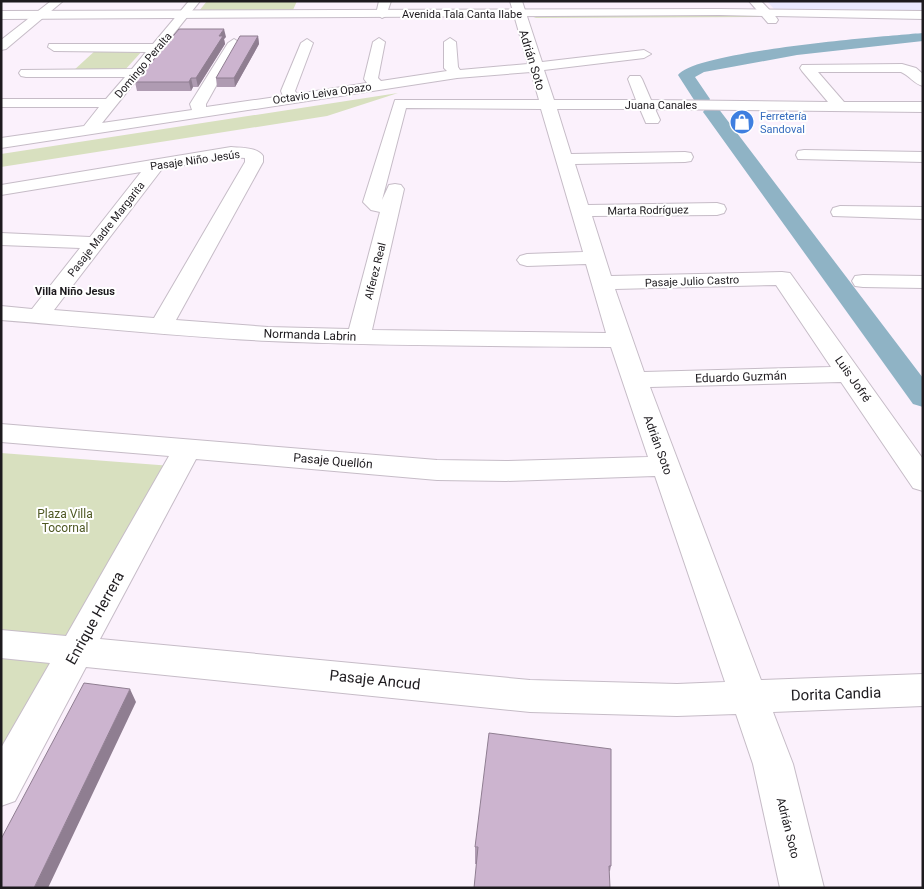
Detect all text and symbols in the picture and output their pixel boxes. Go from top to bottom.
street label: Avenida Tala Canta Ilabe [402,8,522,21]
street label: Adrián Soto [516,28,548,92]
street label: Domingo Peralta [112,30,175,101]
street label: Octavio Leiva Opazo [272,80,372,107]
street label: Juana Canales [625,99,697,112]
shop icon: Ferretería Sandoval [729,109,755,135]
place label: Ferretería Sandoval [760,110,807,136]
street label: Pasaje Niño Jesús [149,148,241,173]
street label: Pasaje Madre Margarita [65,179,148,279]
street label: Marta Rodríguez [607,203,689,218]
street label: Alferez Real [362,241,389,301]
street label: Pasaje Julio Castro [645,273,739,290]
district label: Villa Niño Jesus [35,285,115,298]
street label: Normanda Labrin [263,326,357,344]
street label: Luis Jofré [832,353,874,405]
street label: Eduardo Guzmán [695,368,787,386]
street label: Adrián Soto [641,413,675,477]
street label: Pasaje Quellón [293,451,373,471]
park label: Plaza Villa Tocornal [37,507,93,535]
street label: Enrique Herrera [62,568,128,668]
street label: Pasaje Ancud [329,666,421,694]
street label: Dorita Candia [791,683,881,705]
street label: Adrián Soto [774,796,802,860]

